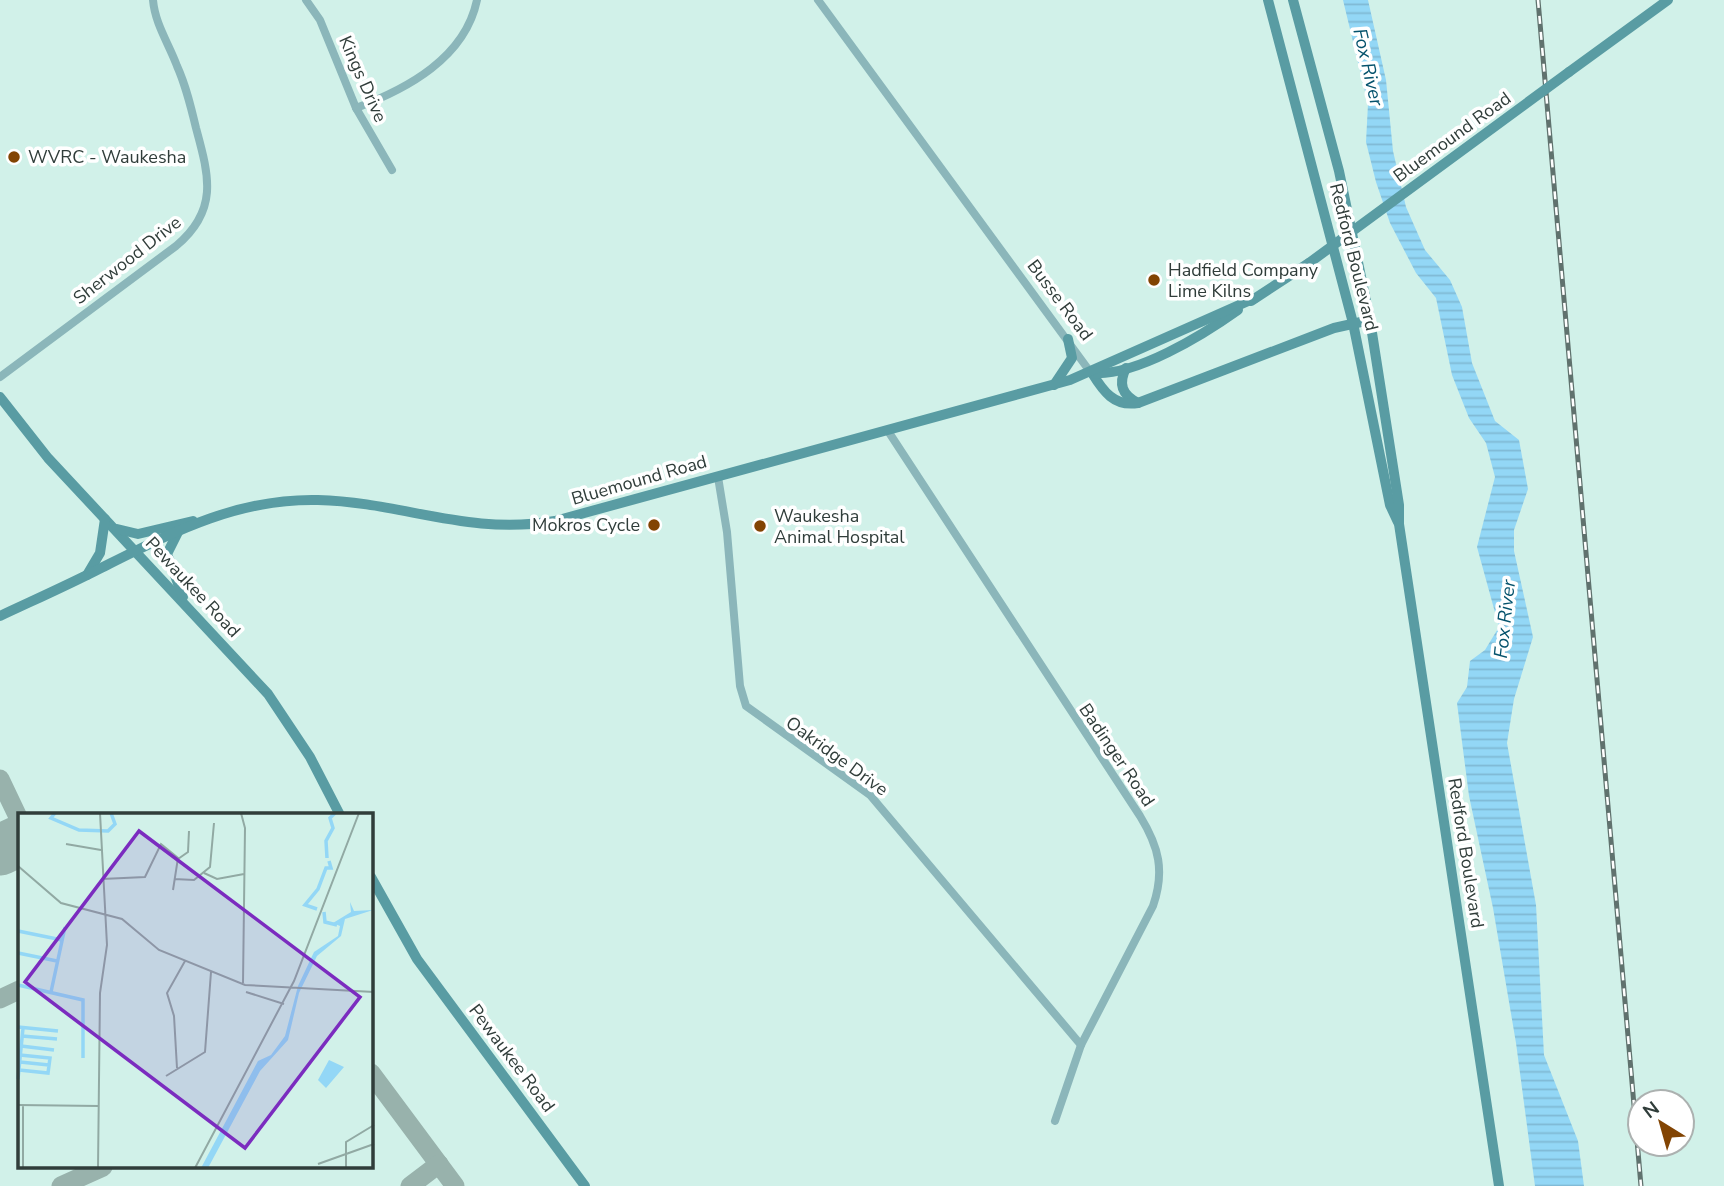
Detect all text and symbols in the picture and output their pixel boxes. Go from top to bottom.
water label: Fox River [1346,26,1390,110]
street label: Kings Drive [333,32,393,126]
street label: Bluemound Road [1388,86,1516,188]
place label: WVRC - Waukesha [28,145,186,169]
marker: WVRC - Waukesha [6,149,22,165]
street label: Redford Boulevard [1324,181,1384,333]
street label: Sherwood Drive [68,210,186,310]
street label: Busse Road [1022,255,1098,345]
place label: Hadfield Company Lime Kilns [1168,258,1319,303]
marker: Hadfield Company Lime Kilns [1146,272,1162,288]
street label: Bluemound Road [568,449,710,511]
place label: Waukesha Animal Hospital [774,504,905,549]
place label: Mokros Cycle [532,513,640,537]
marker: Mokros Cycle [646,517,662,533]
marker: Waukesha Animal Hospital [752,518,768,534]
street label: Pewaukee Road [140,531,246,643]
water label: Fox River [1488,577,1522,660]
street label: Badinger Road [1074,699,1160,811]
street label: Oakridge Drive [781,711,893,801]
street label: Redford Boulevard [1442,776,1490,930]
inset map [18,813,373,1168]
street label: Pewaukee Road [463,999,561,1117]
north arrow [1626,1088,1696,1158]
text: N [1638,1096,1665,1125]

